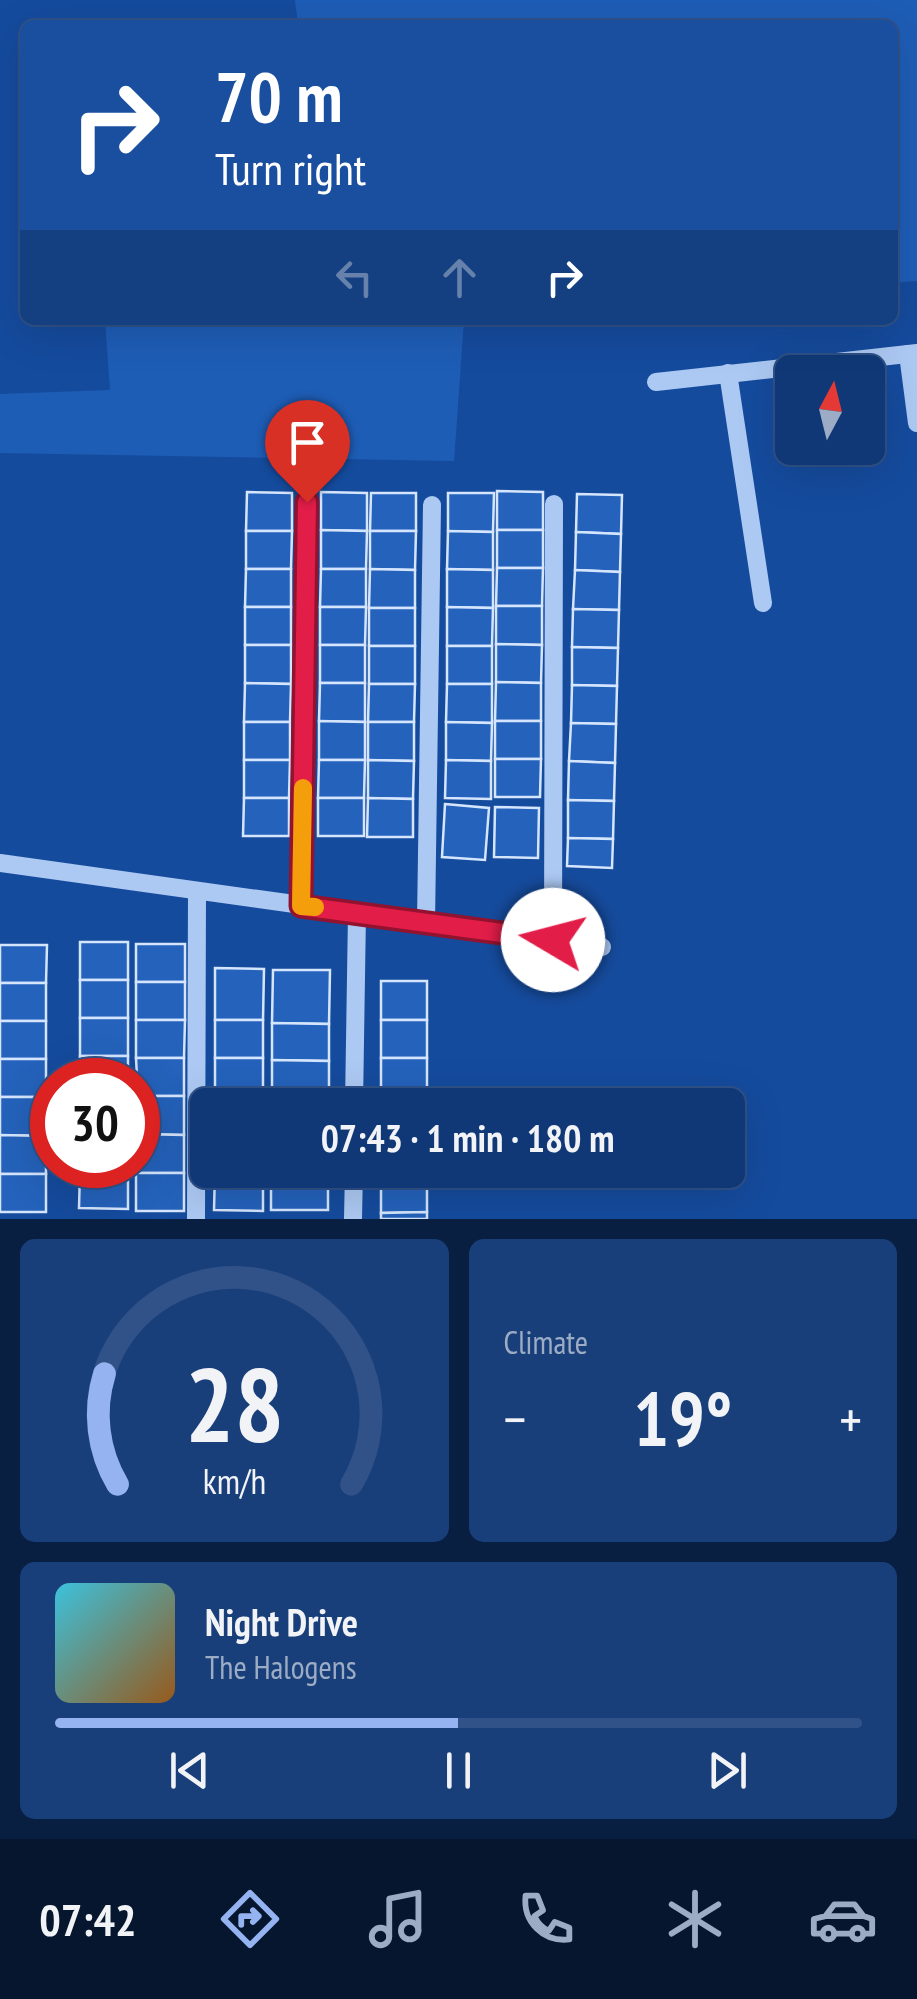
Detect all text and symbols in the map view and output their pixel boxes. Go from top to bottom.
text: 70 m [215,51,343,141]
icon: right [50,60,180,190]
text: Turn right [215,139,366,197]
icon: left [327,250,382,305]
icon: ahead [432,250,487,305]
icon: right [537,250,592,305]
north arrow [775,355,885,465]
map controls [775,355,885,465]
pin [265,400,350,503]
icon: arrive [280,415,335,470]
position arrow [501,888,605,992]
speed limit sign: 30 [30,1058,160,1188]
text: 07:43 · 1 min · 180 m [321,1113,614,1162]
text: Climate [504,1321,588,1363]
text: 28 [185,1336,284,1471]
text: 19° [633,1370,732,1467]
text: − [504,1383,526,1454]
text: + [839,1383,862,1454]
text: km/h [203,1458,266,1504]
text: Night Drive [205,1597,358,1646]
text: The Halogens [205,1646,357,1688]
icon: previous [162,1743,217,1798]
icon: pause [431,1743,486,1798]
icon: next [700,1743,755,1798]
icon: directions [215,1884,285,1954]
icon: music [363,1884,433,1954]
icon: phone [511,1884,581,1954]
icon: climate [660,1884,730,1954]
icon: car [808,1884,878,1954]
text: 07:42 [39,1890,136,1948]

